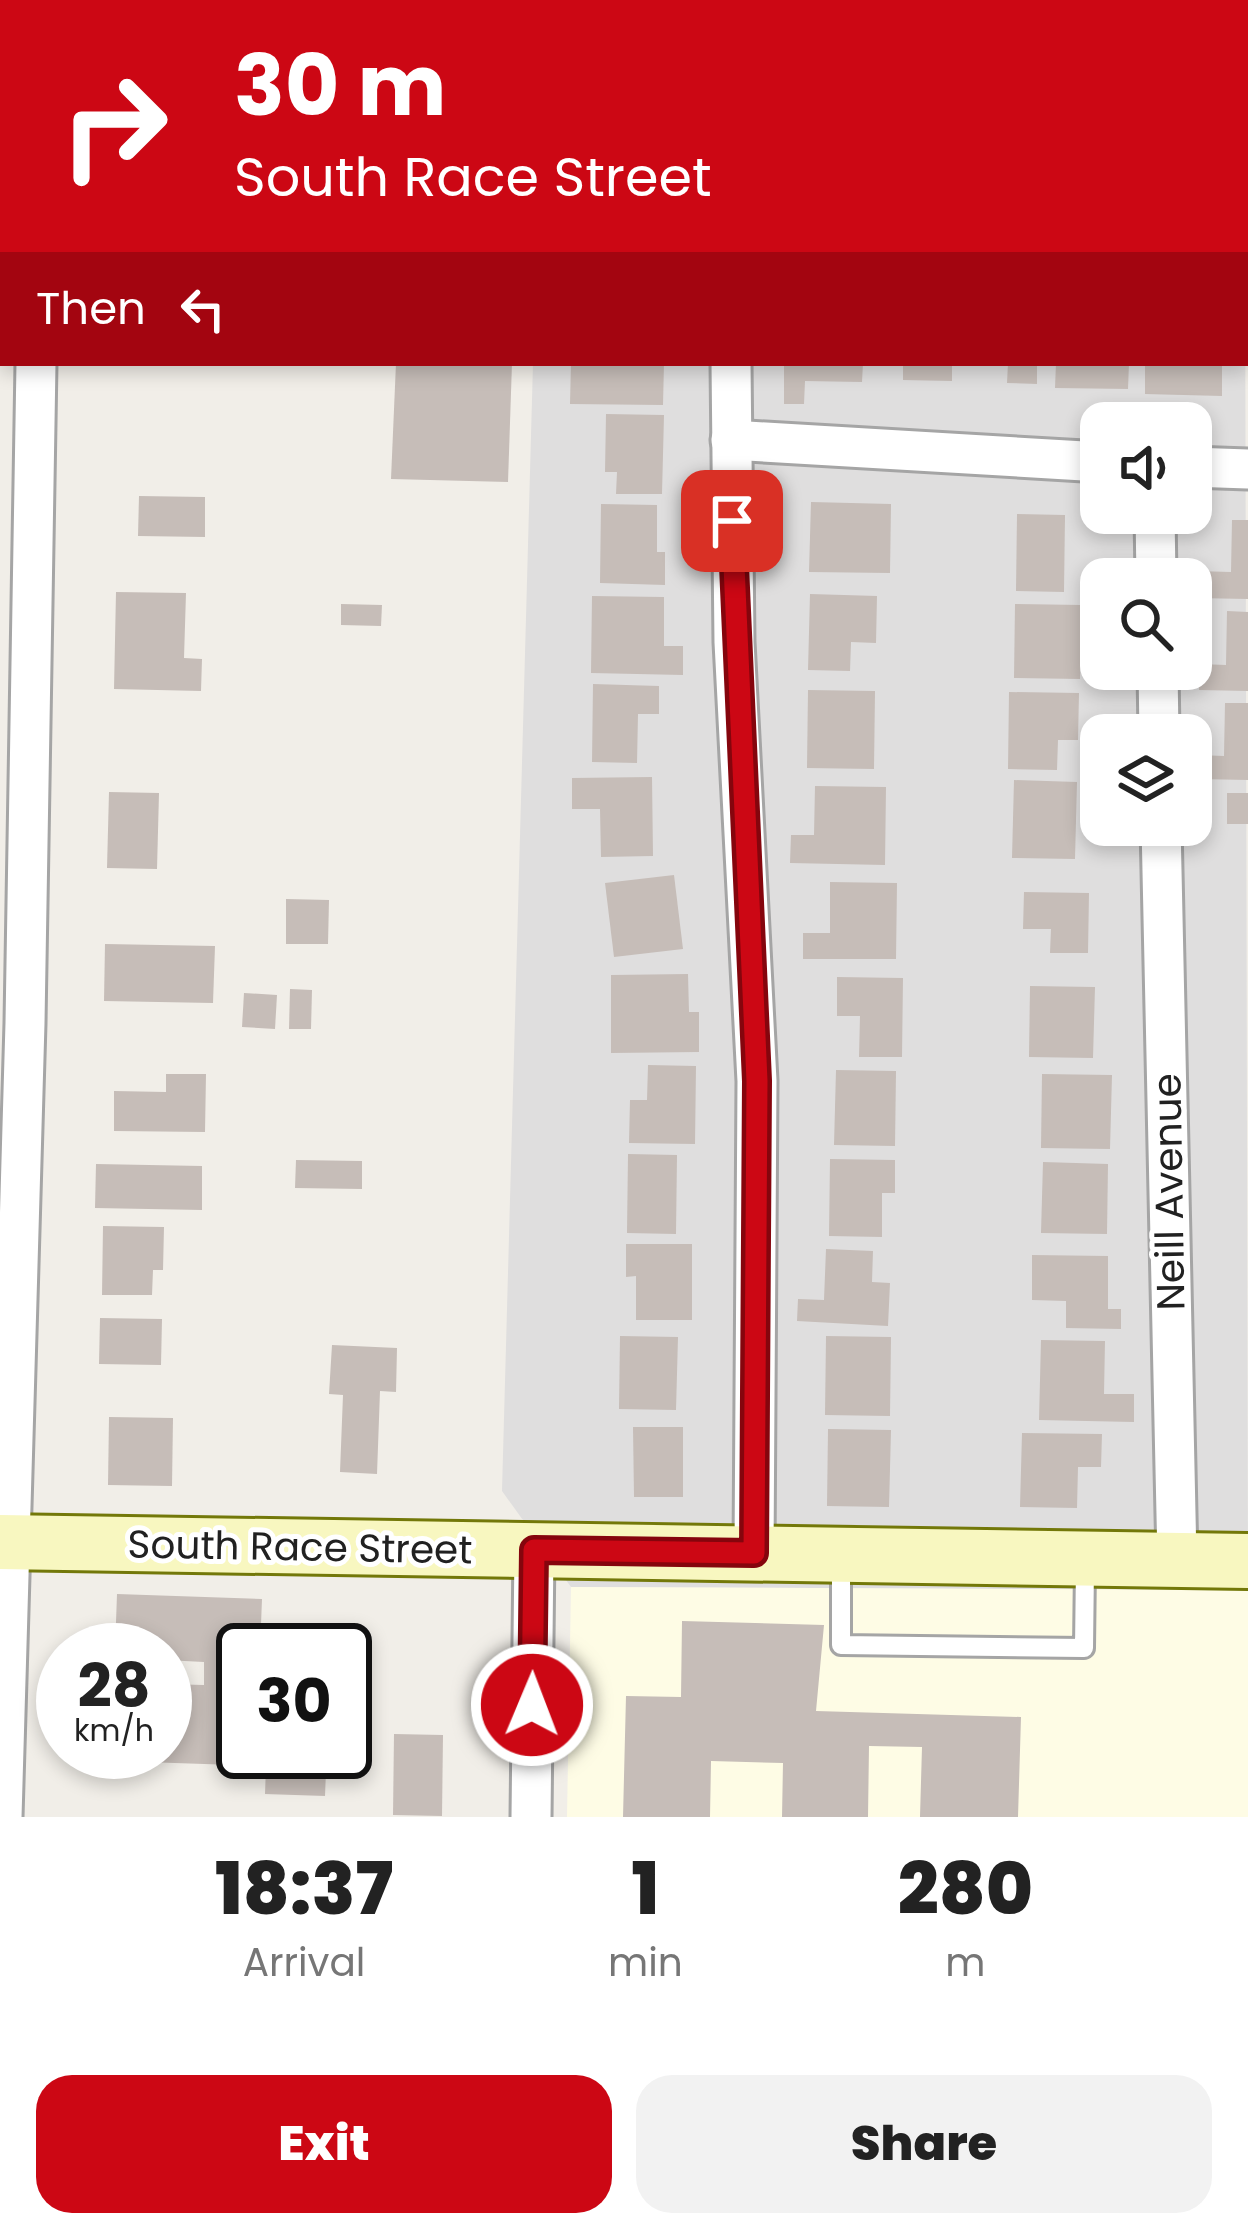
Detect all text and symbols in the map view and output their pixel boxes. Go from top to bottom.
text: 30 m [234,27,446,144]
icon: right [36,48,192,204]
text: South Race Street [234,139,712,215]
icon: left [170,276,236,342]
text: Then [36,277,146,340]
map controls [1080,402,1212,846]
button: sound [1080,402,1212,534]
pin [681,470,783,572]
icon: arrive [699,488,765,554]
button: search [1080,558,1212,690]
button: layers [1080,714,1212,846]
street label: Neill Avenue [1139,1073,1199,1311]
street label: South Race Street [127,1516,473,1578]
speed limit sign: 30 [216,1623,372,1779]
position arrow [469,1642,595,1768]
text: 28 [77,1644,151,1728]
text: km/h [74,1709,154,1752]
text: 18:37 [215,1838,393,1939]
text: 1 [632,1838,659,1939]
text: 280 [898,1838,1033,1939]
text: Arrival [243,1935,365,1990]
text: min [608,1935,683,1990]
text: m [945,1935,985,1990]
button: Exit [36,2075,612,2213]
button: Share [636,2075,1212,2213]

